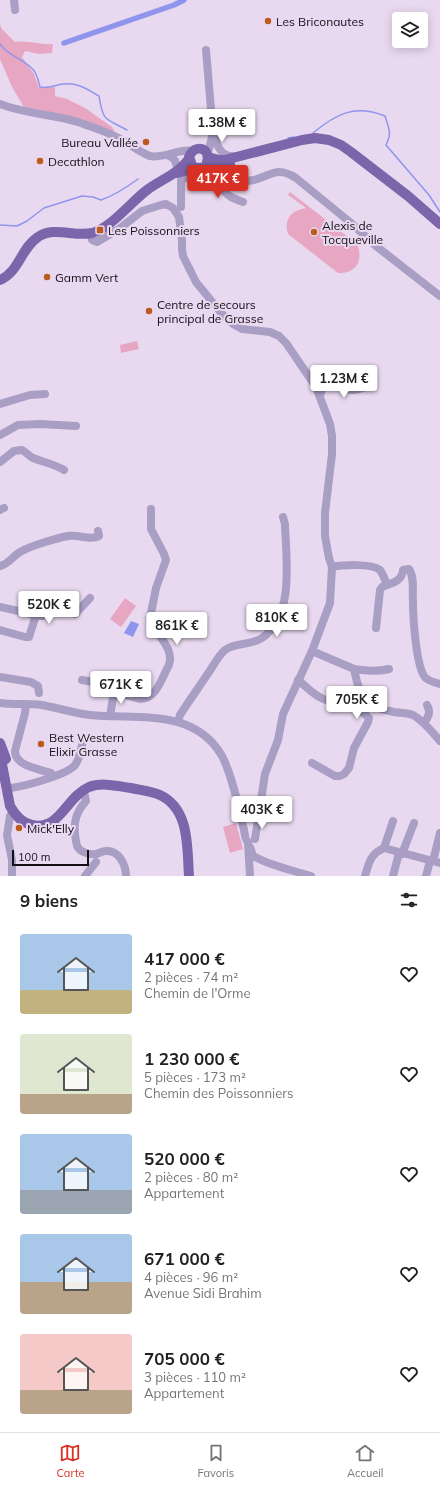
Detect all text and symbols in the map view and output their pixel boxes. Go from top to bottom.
map controls [392,12,428,48]
button: layers [392,12,428,48]
place label: Les Briconautes [276,14,364,29]
marker: Les Briconautes [263,16,273,26]
pin: 1.38M € [185,109,259,143]
text: 1.38M € [197,114,247,130]
place label: Bureau Vallée [61,135,138,150]
marker: Bureau Vallée [141,137,151,147]
place label: Decathlon [48,154,105,169]
marker: Decathlon [35,156,45,166]
pin: 417K € [185,165,251,199]
text: 417K € [196,170,240,186]
place label: Alexis de Tocqueville [322,218,383,247]
place label: Les Poissonniers [108,223,200,238]
marker: Les Poissonniers [95,225,105,235]
marker: Alexis de Tocqueville [309,227,319,237]
place label: Gamm Vert [55,270,118,285]
marker: Gamm Vert [42,272,52,282]
place label: Centre de secours principal de Grasse [157,297,263,326]
marker: Centre de secours principal de Grasse [144,306,154,316]
pin: 1.23M € [307,365,381,399]
text: 1.23M € [319,370,369,386]
pin: 520K € [16,591,82,625]
text: 520K € [27,596,71,612]
pin: 810K € [244,604,310,638]
text: 810K € [255,609,299,625]
pin: 861K € [144,612,210,646]
text: 861K € [155,617,199,633]
pin: 671K € [88,671,154,705]
text: 671K € [99,676,143,692]
pin: 705K € [324,686,390,720]
text: 705K € [335,691,379,707]
place label: Best Western Elixir Grasse [49,730,124,759]
marker: Best Western Elixir Grasse [36,739,46,749]
pin: 403K € [229,796,295,830]
text: 403K € [240,801,284,817]
place label: Mick'Elly [27,821,75,836]
marker: Mick'Elly [14,823,24,833]
scale bar [12,848,89,867]
text: 100 m [18,850,50,864]
icon: filters [398,889,420,911]
text: 9 biens [20,890,78,911]
text: 417 000 € [144,948,225,969]
icon: home [52,950,100,998]
icon: heart [398,963,420,985]
text: 2 pièces · 74 m² [144,969,238,985]
text: Chemin de l'Orme [144,985,251,1001]
text: 1 230 000 € [144,1048,240,1069]
icon: home [52,1050,100,1098]
icon: heart [398,1063,420,1085]
text: 5 pièces · 173 m² [144,1069,246,1085]
text: Chemin des Poissonniers [144,1085,293,1101]
text: 520 000 € [144,1148,225,1169]
icon: home [52,1150,100,1198]
icon: heart [398,1163,420,1185]
text: 2 pièces · 80 m² [144,1169,238,1185]
text: Appartement [144,1185,224,1201]
text: 671 000 € [144,1248,225,1269]
icon: home [52,1250,100,1298]
icon: heart [398,1263,420,1285]
text: 4 pièces · 96 m² [144,1269,238,1285]
text: Avenue Sidi Brahim [144,1285,262,1301]
text: 705 000 € [144,1348,225,1369]
icon: home [52,1350,100,1398]
icon: heart [398,1363,420,1385]
text: 3 pièces · 110 m² [144,1369,246,1385]
text: Appartement [144,1385,224,1401]
tab: Carte [56,1442,85,1480]
tab: Favoris [197,1442,234,1480]
tab: Accueil [347,1442,383,1480]

